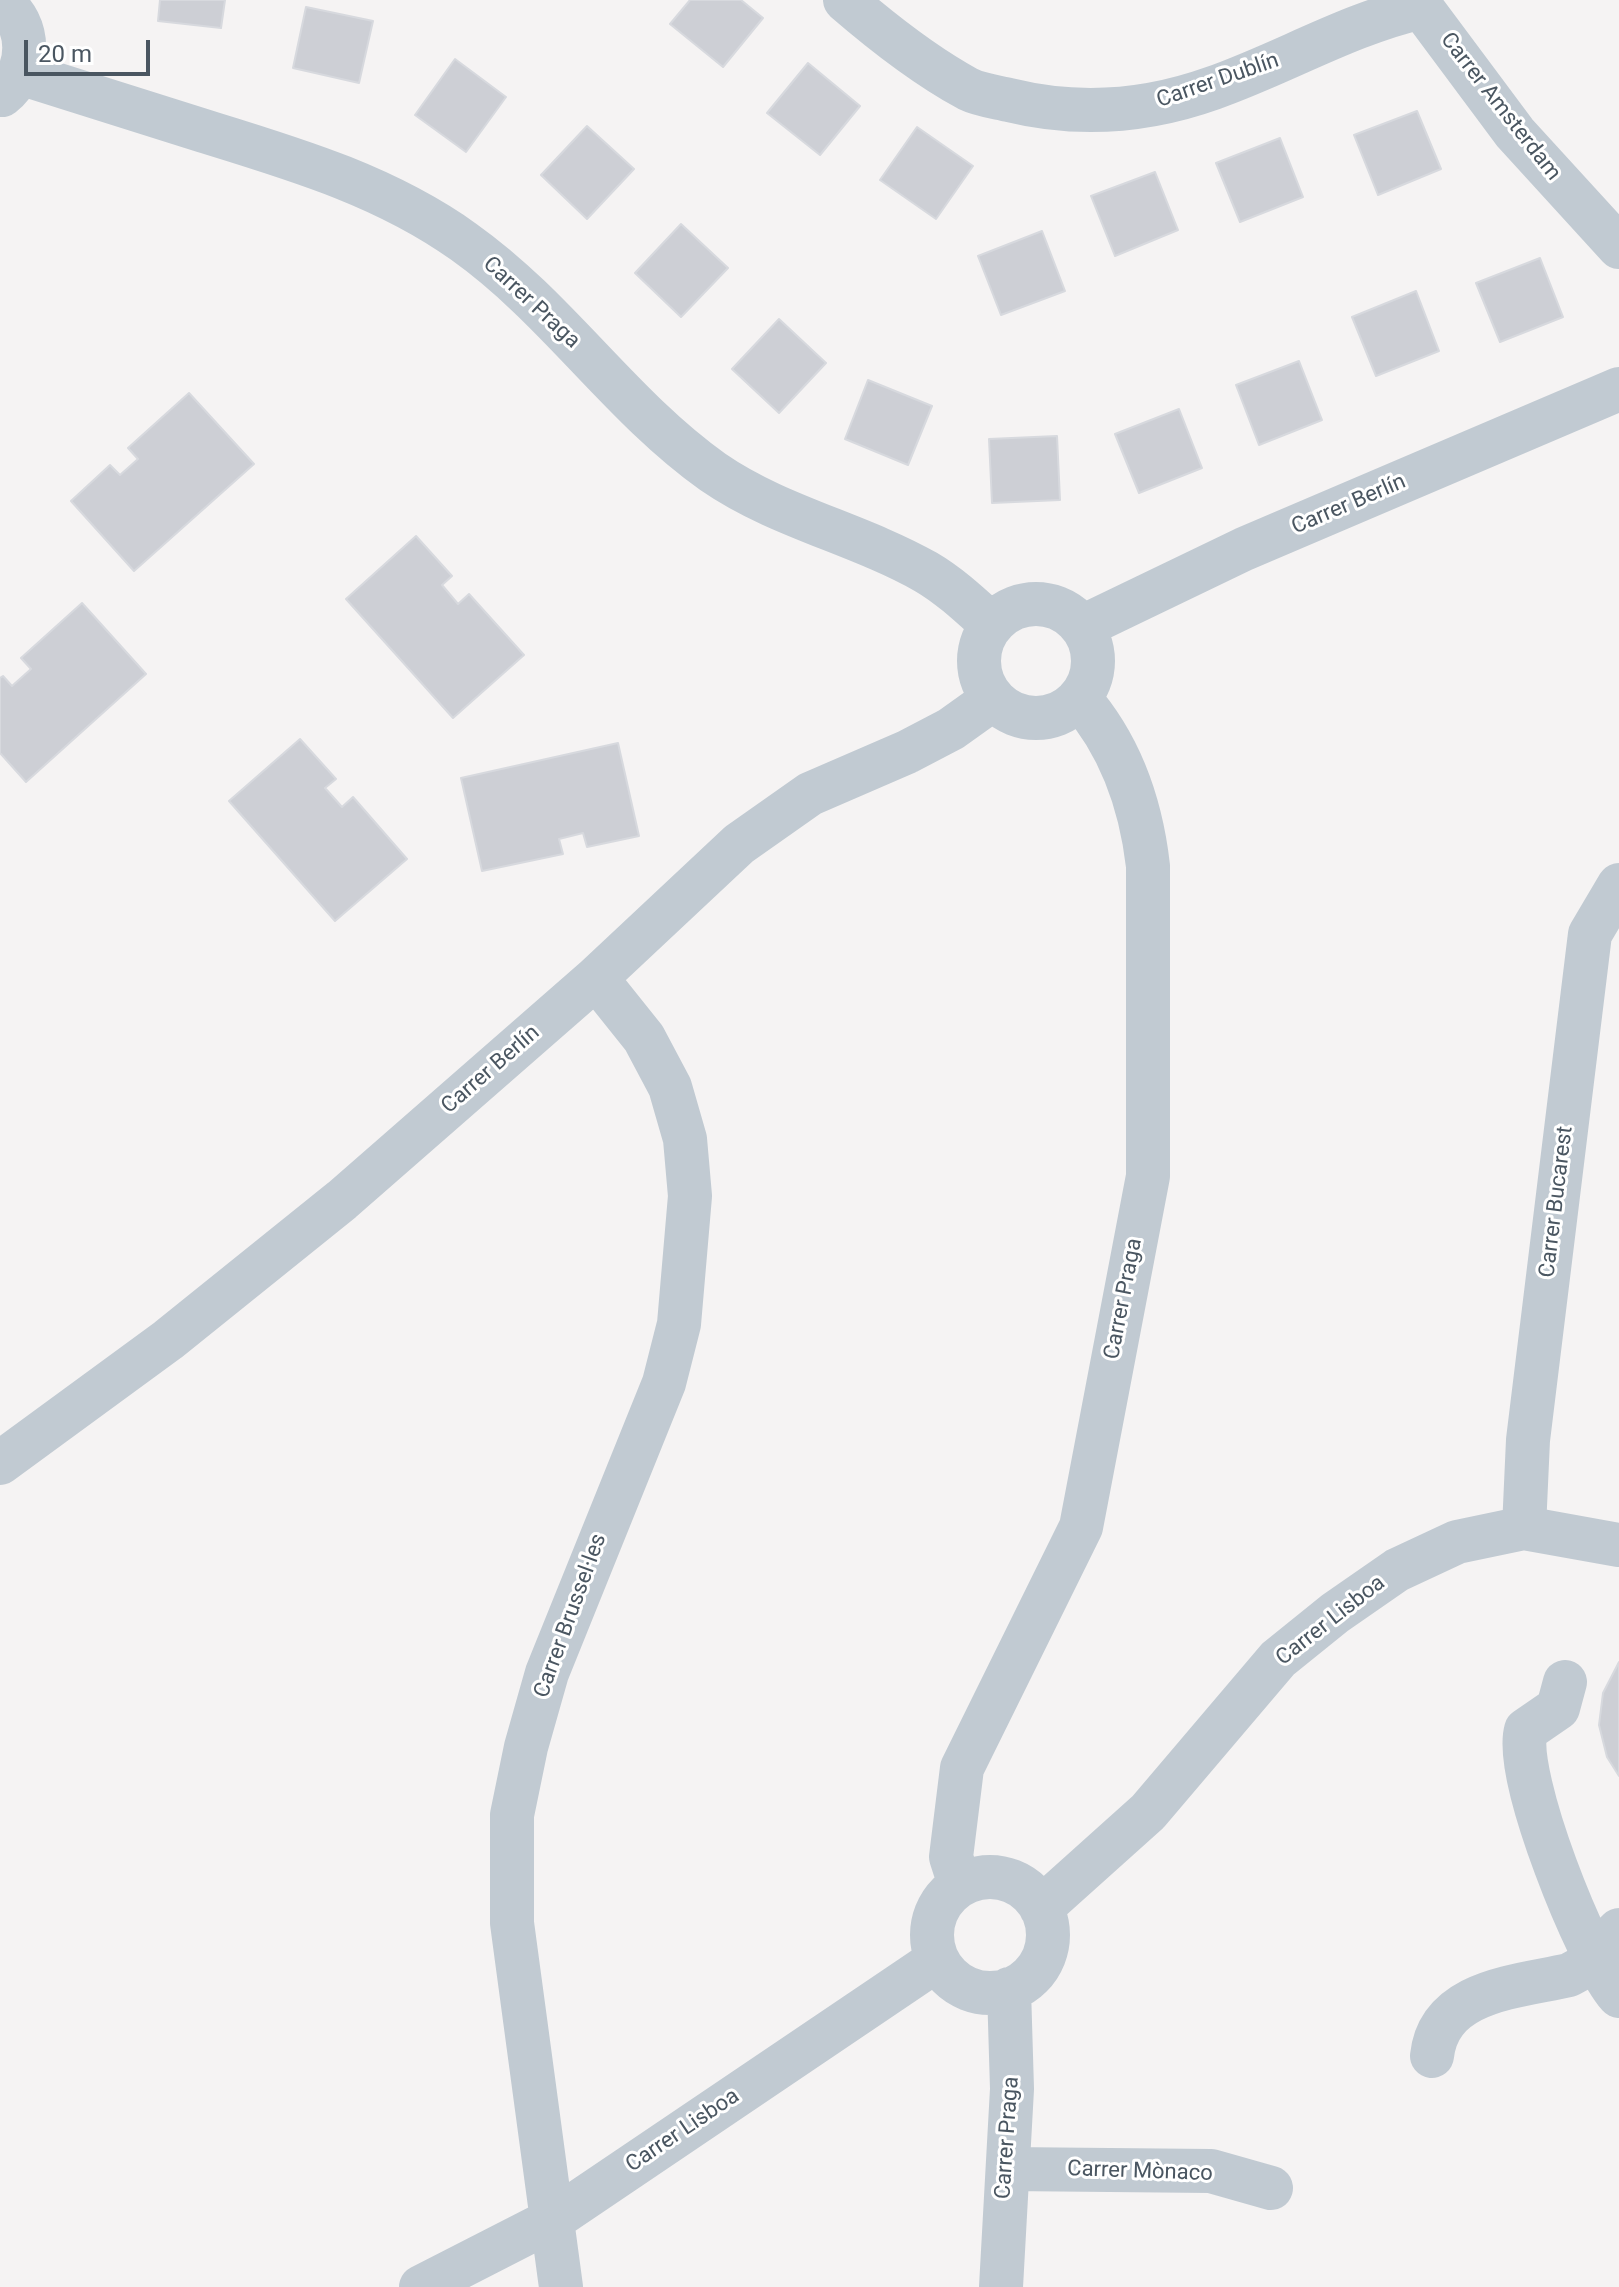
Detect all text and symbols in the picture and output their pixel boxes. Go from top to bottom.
scale bar [28,24,154,74]
street label: Carrer Amsterdam [1434,28,1566,186]
text: 20 m [38,40,92,68]
street label: Carrer Dublín [1153,48,1283,114]
street label: Carrer Praga [477,251,585,355]
street label: Carrer Berlín [1288,469,1410,541]
street label: Carrer Berlín [437,1020,545,1120]
street label: Carrer Bucarest [1535,1125,1579,1279]
street label: Carrer Praga [1099,1236,1149,1362]
street label: Carrer Brussel·les [529,1530,613,1702]
street label: Carrer Lisboa [1271,1570,1391,1672]
street label: Carrer Praga [991,2076,1025,2200]
street label: Carrer Lisboa [621,2083,745,2179]
street label: Carrer Mònaco [1067,2156,1213,2188]

